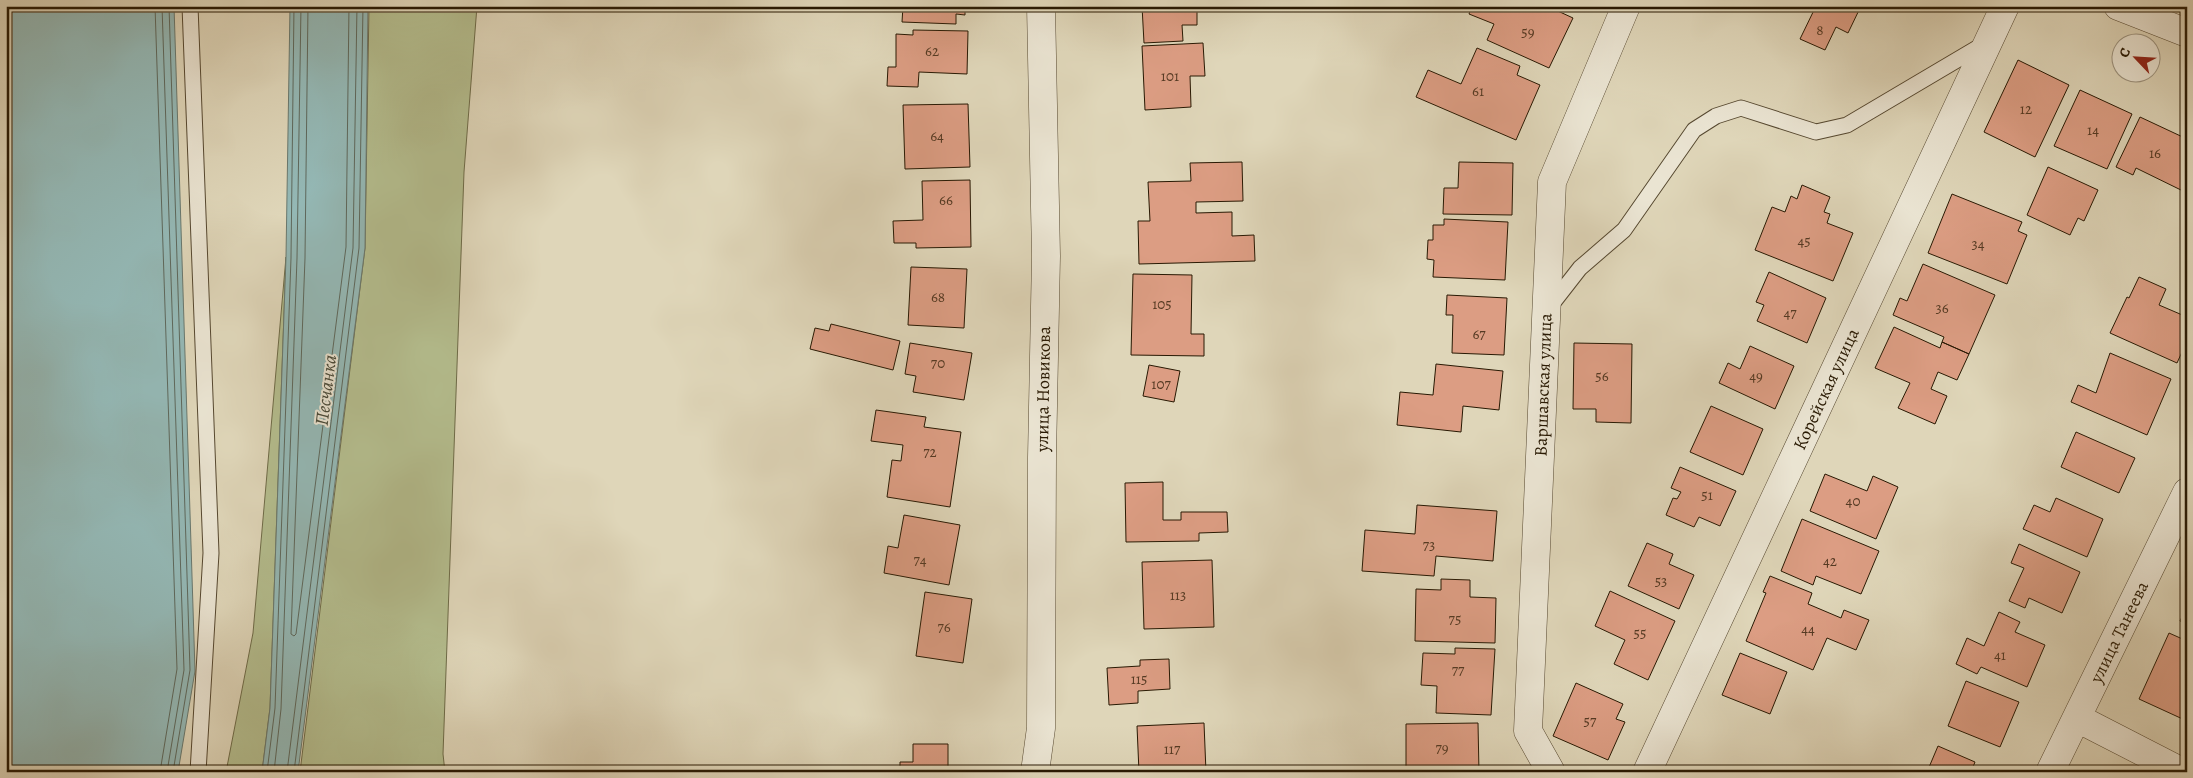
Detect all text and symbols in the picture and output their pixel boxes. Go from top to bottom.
house number: 8 [1816,20,1824,40]
house number: 59 [1521,22,1535,42]
north arrow [2110,32,2160,82]
house number: 62 [925,41,939,61]
text: С [2114,44,2135,61]
house number: 101 [1161,66,1179,86]
house number: 61 [1472,81,1484,101]
house number: 12 [2020,99,2032,119]
house number: 14 [2087,120,2099,140]
house number: 64 [930,126,944,146]
house number: 16 [2149,143,2161,163]
house number: 66 [939,190,953,210]
house number: 45 [1797,231,1811,251]
house number: 34 [1971,234,1985,254]
house number: 68 [931,287,945,307]
house number: 105 [1152,294,1172,314]
house number: 36 [1935,298,1949,318]
house number: 47 [1783,303,1797,323]
street label: Варшавская улица [1529,312,1558,457]
house number: 67 [1472,324,1486,344]
street label: Корейская улица [1787,324,1865,454]
street label: улица Новикова [1030,325,1056,453]
water label: Песчанка [309,353,343,427]
house number: 70 [931,353,945,373]
house number: 56 [1595,366,1609,386]
house number: 49 [1749,366,1763,386]
house number: 107 [1151,374,1171,394]
house number: 72 [923,442,937,462]
house number: 51 [1701,485,1713,505]
house number: 40 [1846,491,1860,511]
house number: 73 [1423,535,1435,555]
house number: 74 [913,550,927,570]
house number: 42 [1823,551,1837,571]
house number: 53 [1655,571,1667,591]
street label: улица Танеева [2084,576,2154,688]
house number: 113 [1170,585,1186,605]
house number: 75 [1449,609,1461,629]
house number: 76 [937,617,951,637]
house number: 44 [1801,619,1815,639]
house number: 55 [1634,623,1646,643]
house number: 41 [1994,645,2006,665]
house number: 77 [1452,660,1465,680]
house number: 115 [1131,669,1147,689]
house number: 57 [1584,711,1597,731]
house number: 79 [1435,738,1449,758]
house number: 117 [1164,739,1181,759]

